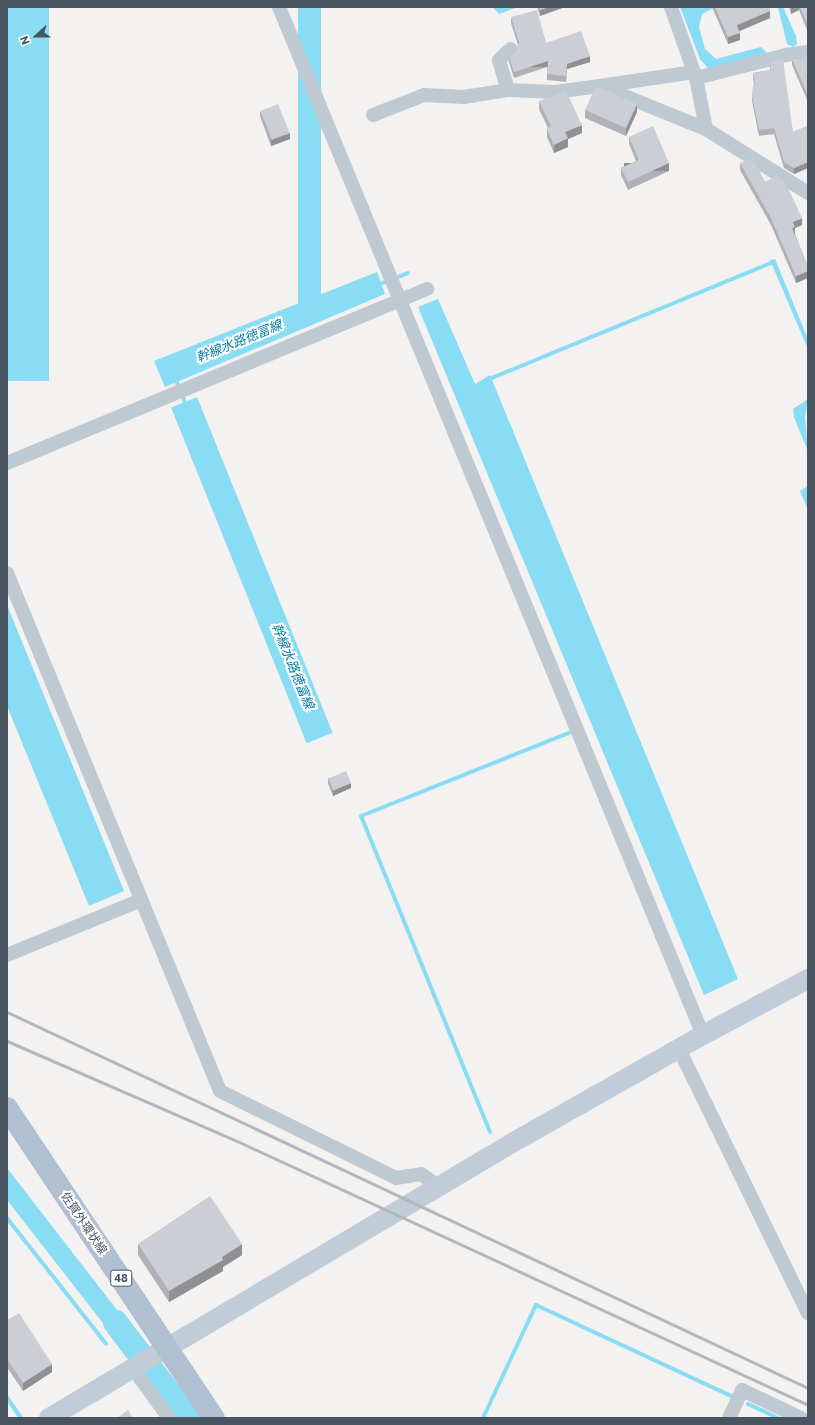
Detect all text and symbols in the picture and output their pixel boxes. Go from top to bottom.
north arrow [16,16,56,56]
text: N [17,34,32,47]
water label: 幹線水路徳富線 [194,317,284,365]
water label: 幹線水路徳富線 [269,621,317,711]
street label: 佐賀外環状線 [58,1189,110,1257]
road number: 48 [110,1269,132,1287]

